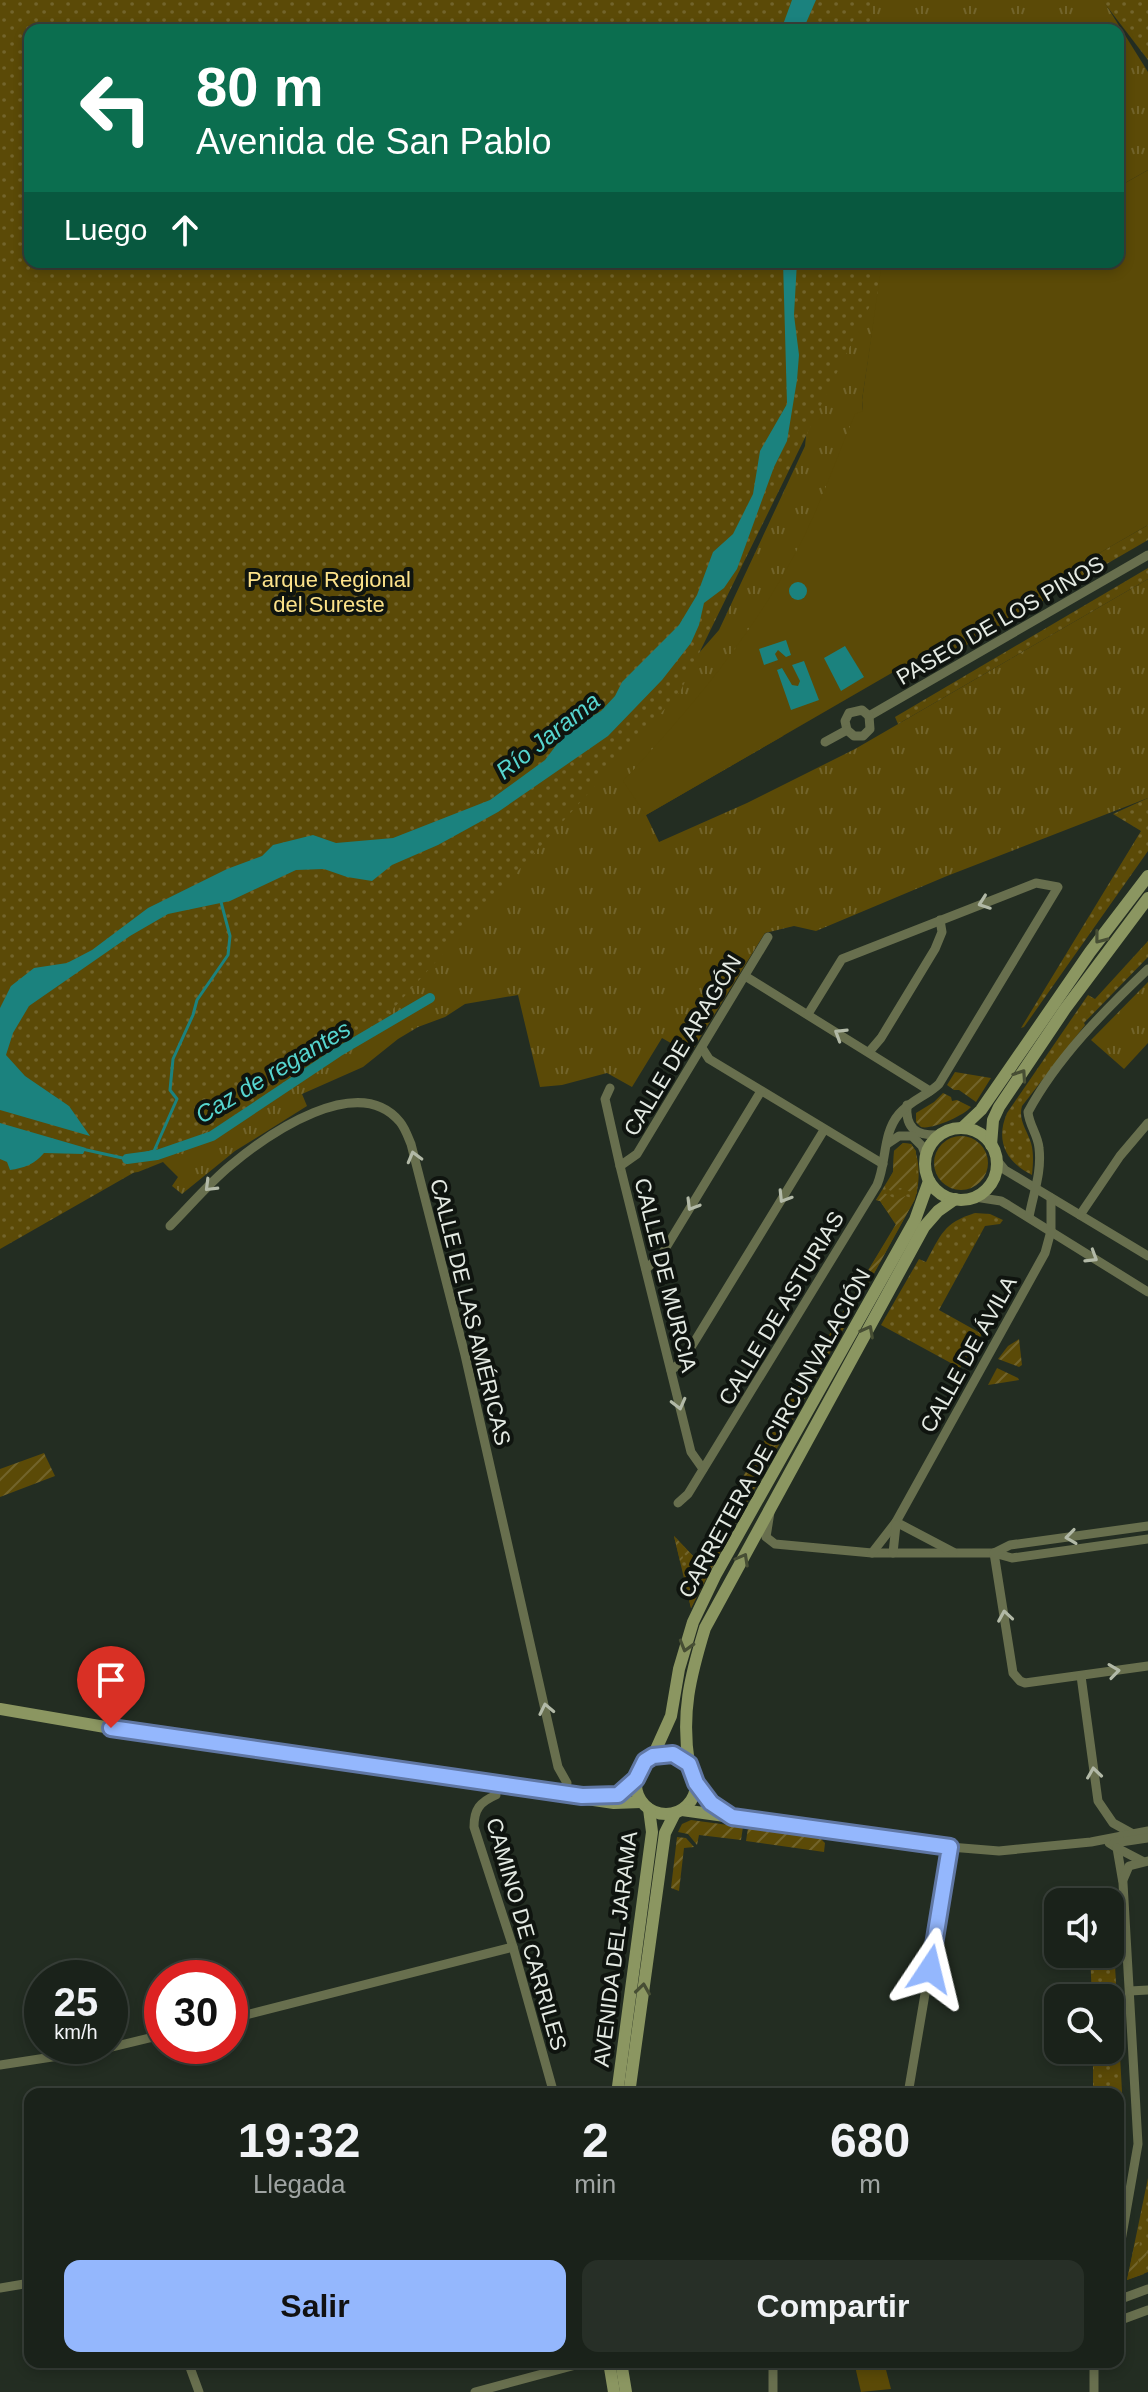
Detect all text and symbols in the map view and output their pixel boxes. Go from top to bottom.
text: 80 m [196,55,324,118]
icon: left [64,56,168,160]
text: Avenida de San Pablo [196,121,552,162]
icon: ahead [163,208,207,252]
text: Luego [64,213,147,246]
street label: PASEO DE LOS PINOS [892,551,1109,690]
park label: Parque Regional del Sureste [247,567,411,617]
water label: Río Jarama [491,687,605,784]
one-way arrow [978,893,992,909]
one-way arrow [1096,929,1110,944]
street label: CALLE DE ARAGÓN [619,950,746,1140]
water label: Caz de regantes [190,1015,355,1128]
one-way arrow [834,1028,849,1044]
one-way arrow [1011,1069,1026,1083]
one-way arrow [406,1150,423,1164]
street label: CALLE DE MURCIA [629,1175,702,1375]
street label: CALLE DE LAS AMÉRICAS [425,1176,516,1448]
one-way arrow [204,1177,219,1191]
one-way arrow [778,1188,794,1203]
one-way arrow [686,1196,701,1211]
street label: CALLE DE ASTURIAS [714,1207,849,1410]
one-way arrow [1083,1248,1098,1263]
street label: CARRETERA DE CIRCUNVALACIÓN [673,1264,876,1602]
street label: CALLE DE ÁVILA [915,1271,1022,1437]
one-way arrow [858,1326,874,1340]
one-way arrow [670,1397,687,1411]
one-way arrow [1064,1528,1078,1545]
one-way arrow [733,1553,749,1568]
one-way arrow [997,1609,1014,1623]
one-way arrow [679,1638,695,1652]
pin [77,1646,145,1728]
icon: arrive [89,1658,133,1702]
one-way arrow [1107,1663,1121,1680]
one-way arrow [538,1703,555,1716]
one-way arrow [1086,1766,1103,1780]
street label: CAMINO DE CARRILES [481,1815,572,2053]
street label: AVENIDA DEL JARAMA [589,1830,642,2068]
map controls [1044,1888,1124,2064]
button: sound [1044,1888,1124,1968]
position arrow [888,1927,972,2011]
speed limit sign: 30 [144,1960,248,2064]
text: 25 [54,1980,98,2024]
one-way arrow [634,1982,651,1996]
button: search [1044,1984,1124,2064]
text: km/h [54,2021,98,2043]
text: 19:32 [238,2114,361,2167]
text: 2 [582,2114,609,2167]
text: 680 [830,2114,910,2167]
text: Llegada [253,2169,345,2199]
text: min [574,2169,616,2199]
text: m [859,2169,881,2199]
button: Salir [64,2260,566,2352]
button: Compartir [582,2260,1084,2352]

